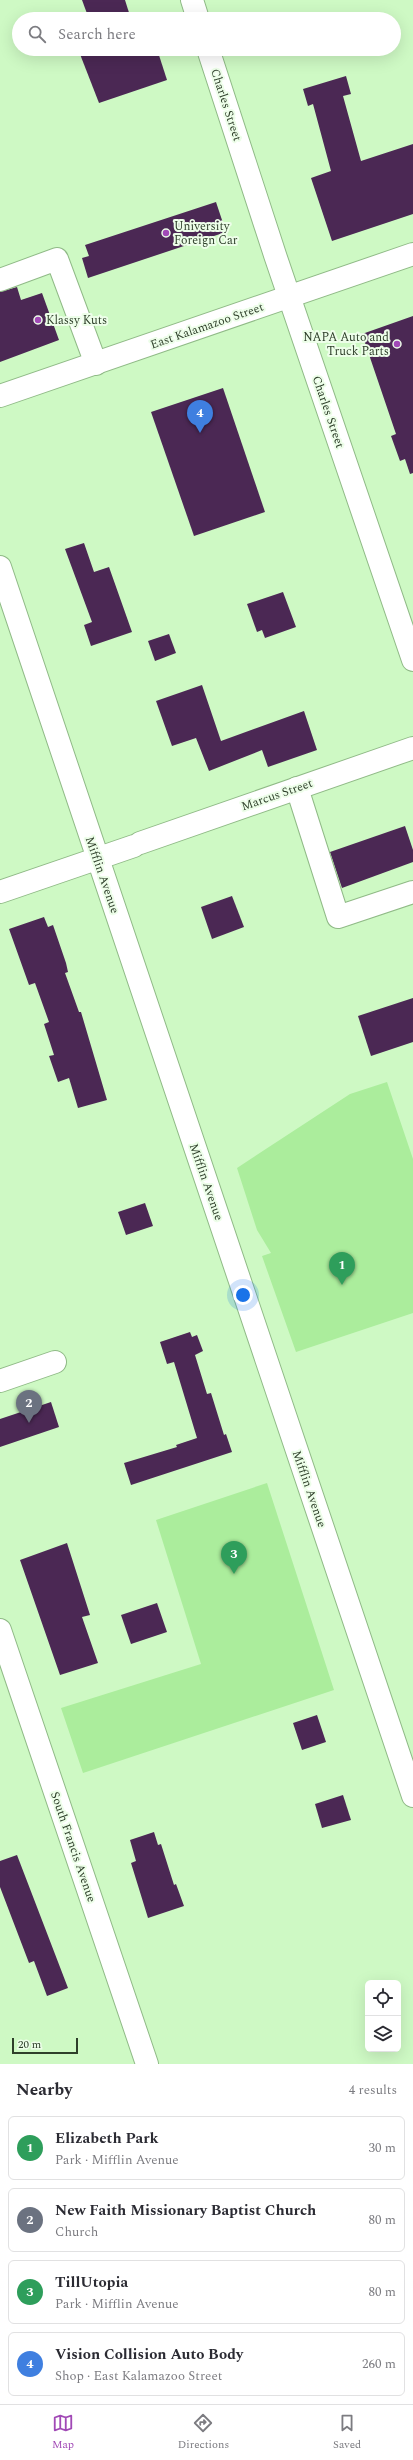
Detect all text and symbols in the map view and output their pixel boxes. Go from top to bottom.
search box [12,12,401,56]
icon: search [26,23,48,45]
text: Search here [58,23,136,46]
street label: Charles Street [205,66,247,144]
place label: University Foreign Car [174,217,238,250]
marker: University Foreign Car [161,228,171,238]
street label: East Kalamazoo Street [148,298,266,354]
place label: Klassy Kuts [46,311,107,330]
marker: Klassy Kuts [33,315,43,325]
place label: NAPA Auto and Truck Parts [303,328,389,361]
marker: NAPA Auto and Truck Parts [392,339,402,349]
street label: Charles Street [307,373,349,451]
pin: 4 [187,400,213,433]
street label: Marcus Street [239,774,315,816]
street label: Mifflin Avenue [80,834,124,916]
street label: Mifflin Avenue [184,1141,228,1223]
pin: 1 [329,1252,355,1285]
your location [233,1285,253,1305]
pin: 2 [16,1390,42,1423]
street label: Mifflin Avenue [287,1448,331,1530]
pin: 3 [221,1541,247,1574]
street label: South Francis Avenue [45,1789,101,1905]
map controls [365,1980,401,2052]
button: locate [365,1980,401,2016]
button: layers [365,2016,401,2052]
scale bar [12,2036,78,2055]
text: 20 m [18,2036,41,2053]
text: Nearby [16,2077,72,2103]
text: 4 results [349,2080,397,2100]
text: Elizabeth Park [55,2127,159,2150]
text: 1 [26,2138,34,2158]
text: 30 m [369,2138,396,2158]
text: Park · Mifflin Avenue [55,2150,179,2170]
text: New Faith Missionary Baptist Church [55,2199,316,2222]
text: 2 [26,2210,34,2230]
text: 80 m [369,2210,396,2230]
text: Church [55,2222,98,2242]
text: TillUtopia [55,2271,128,2294]
text: 3 [26,2282,34,2302]
text: 80 m [369,2282,396,2302]
text: Park · Mifflin Avenue [55,2294,179,2314]
text: Vision Collision Auto Body [55,2343,243,2366]
text: 4 [26,2354,34,2374]
text: 260 m [362,2354,396,2374]
text: Shop · East Kalamazoo Street [55,2366,222,2386]
tab: Map [52,2412,74,2453]
tab: Directions [178,2412,229,2453]
tab: Saved [333,2412,361,2453]

